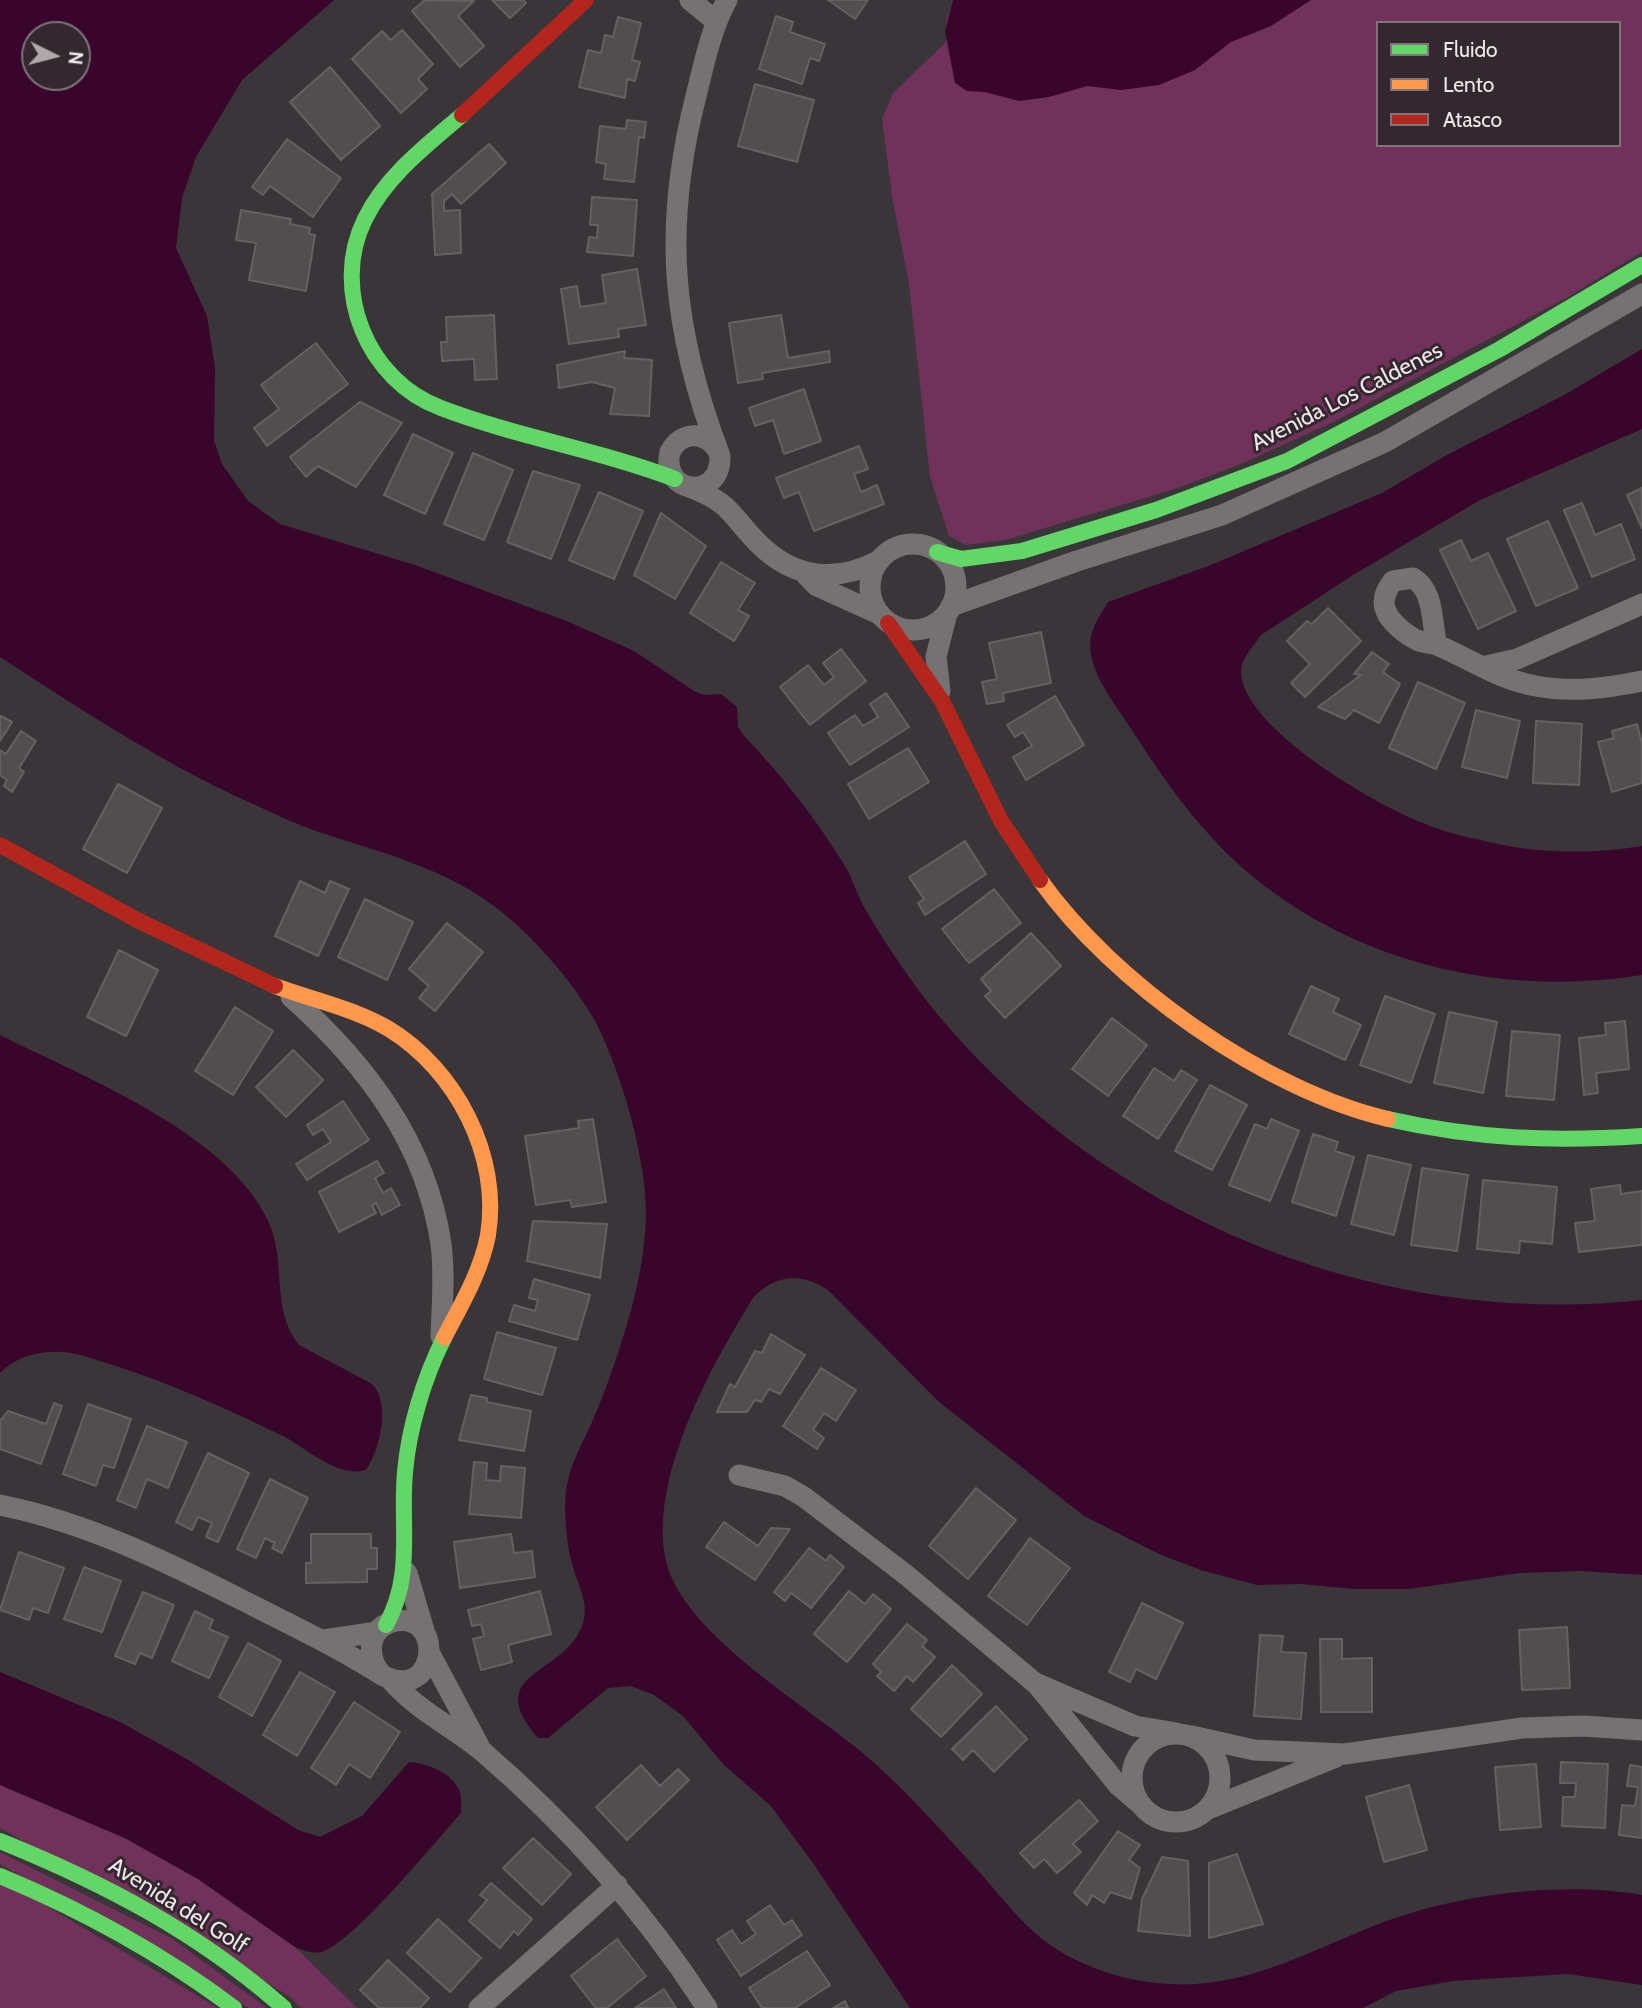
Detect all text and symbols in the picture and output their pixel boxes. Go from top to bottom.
north arrow [21,21,91,91]
legend [1376,21,1621,147]
text: Fluido [1443,37,1498,62]
text: N [63,50,88,66]
text: Lento [1443,72,1494,97]
text: Atasco [1443,107,1502,132]
street label: Avenida Los Caldenes [1247,337,1447,457]
street label: Avenida del Golf [103,1852,253,1960]

